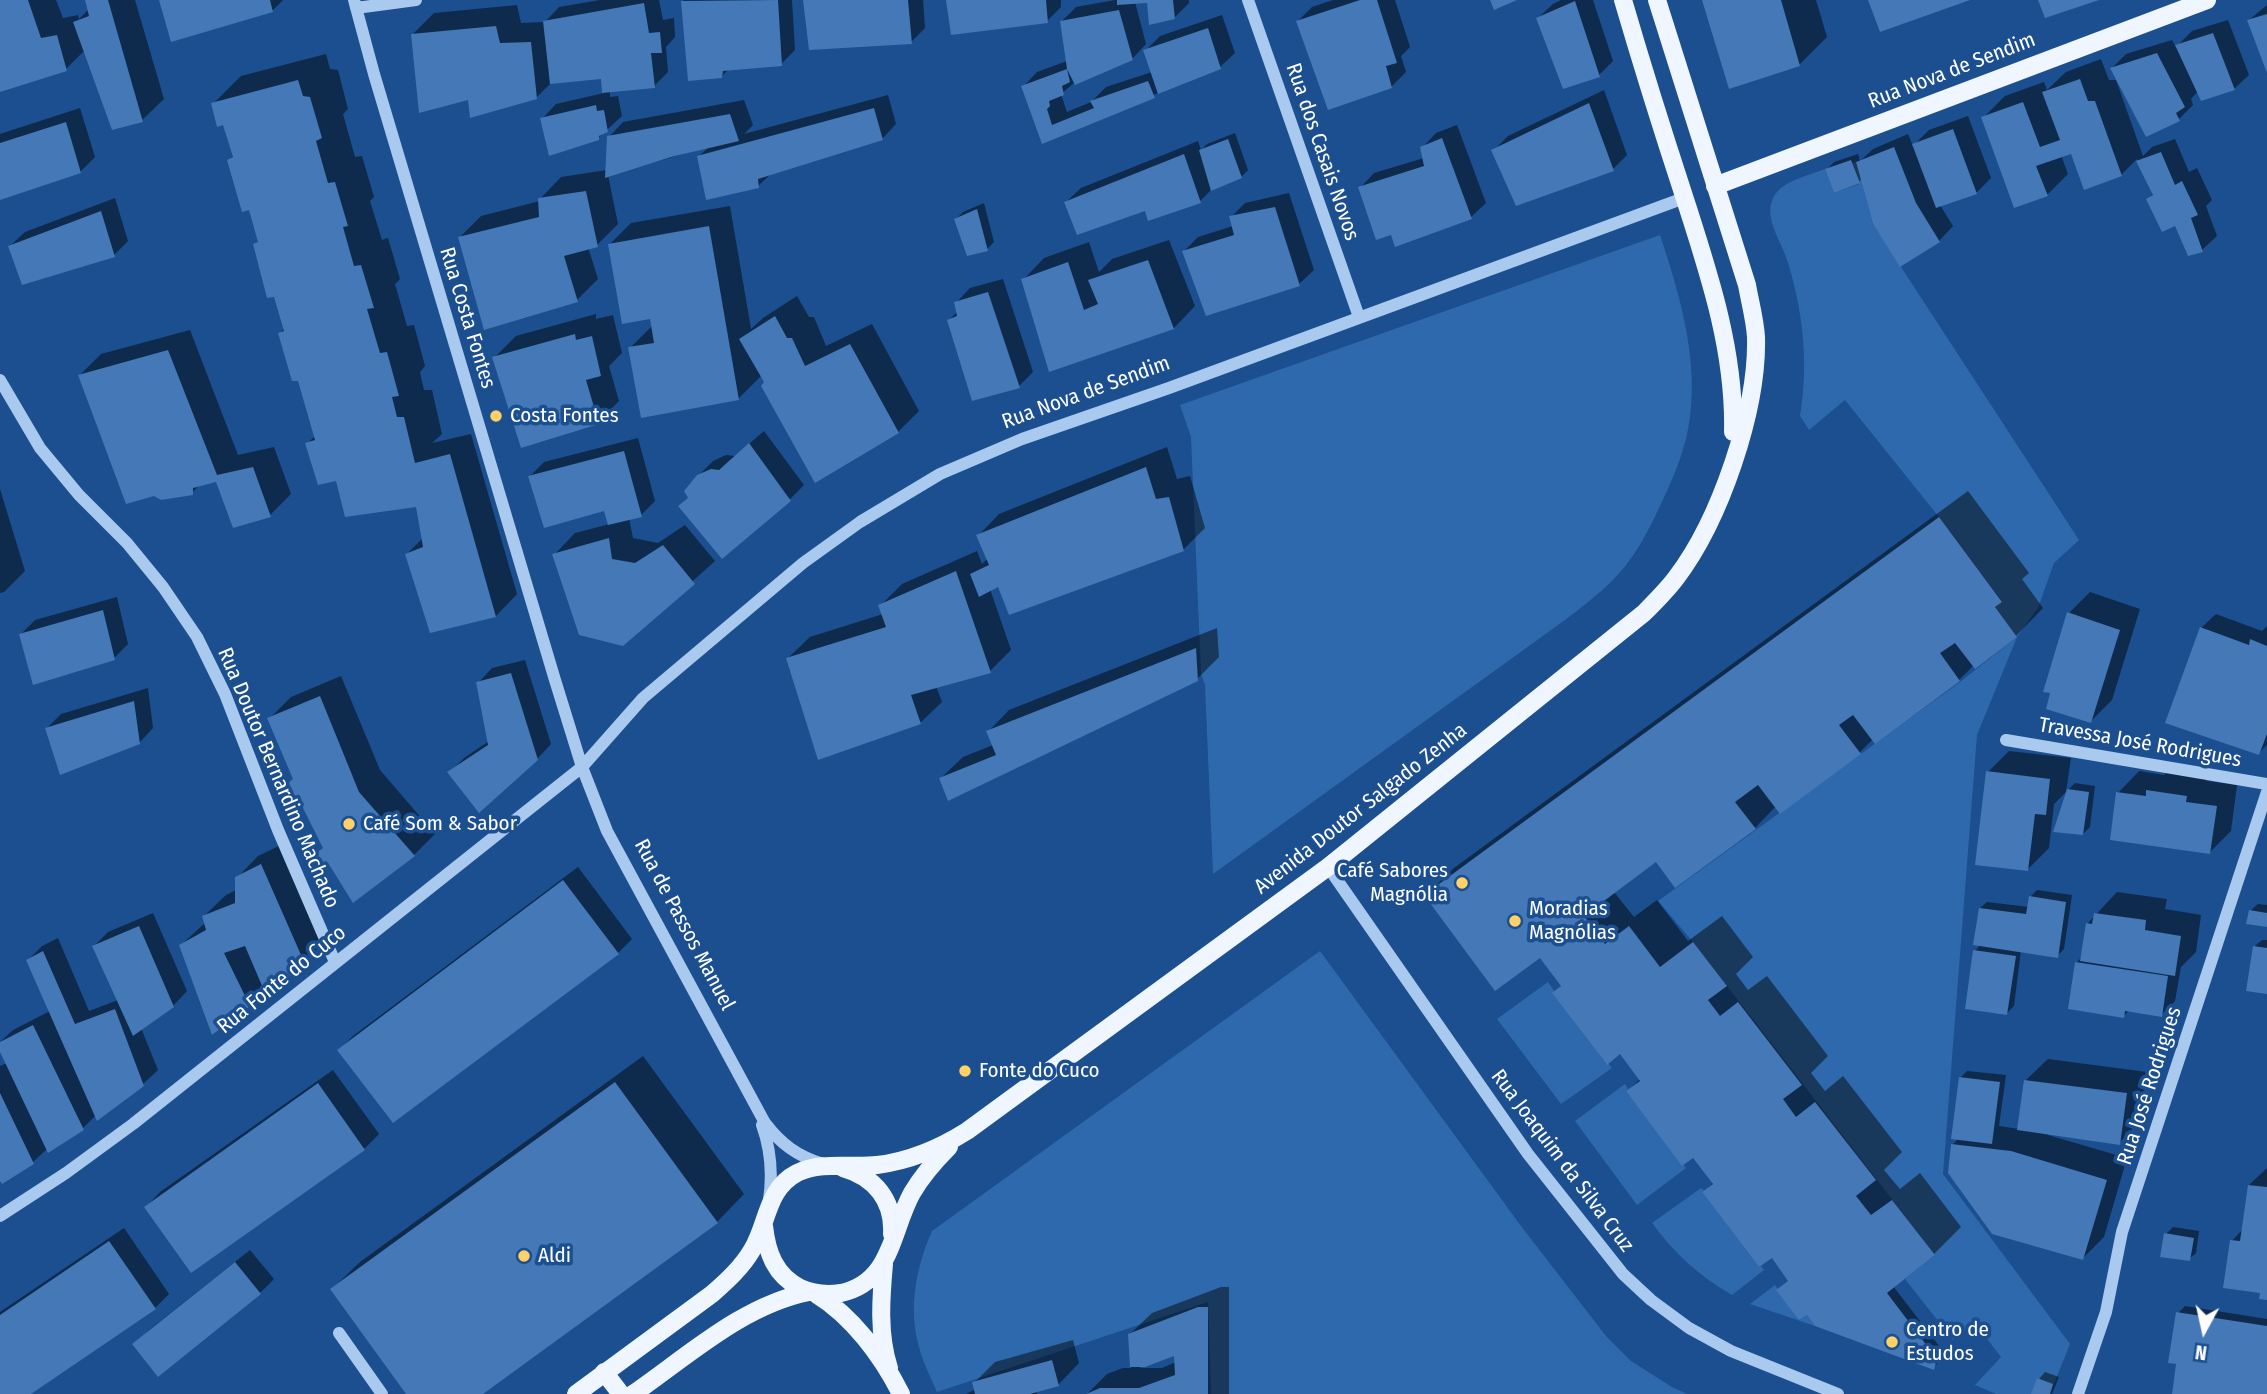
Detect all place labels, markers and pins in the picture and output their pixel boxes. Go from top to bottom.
place label: Costa Fontes [510,403,619,429]
marker: Costa Fontes [488,408,504,424]
place label: Café Som & Sabor [363,811,517,837]
marker: Café Som & Sabor [341,816,357,832]
place label: Café Sabores Magnólia [1337,858,1448,908]
marker: Café Sabores Magnólia [1454,875,1470,891]
place label: Moradias Magnólias [1529,896,1616,946]
marker: Moradias Magnólias [1507,913,1523,929]
place label: Fonte do Cuco [979,1058,1100,1084]
marker: Fonte do Cuco [957,1063,973,1079]
place label: Aldi [538,1243,571,1269]
marker: Aldi [516,1248,532,1264]
place label: Centro de Estudos [1906,1317,1989,1367]
marker: Centro de Estudos [1884,1334,1900,1350]

